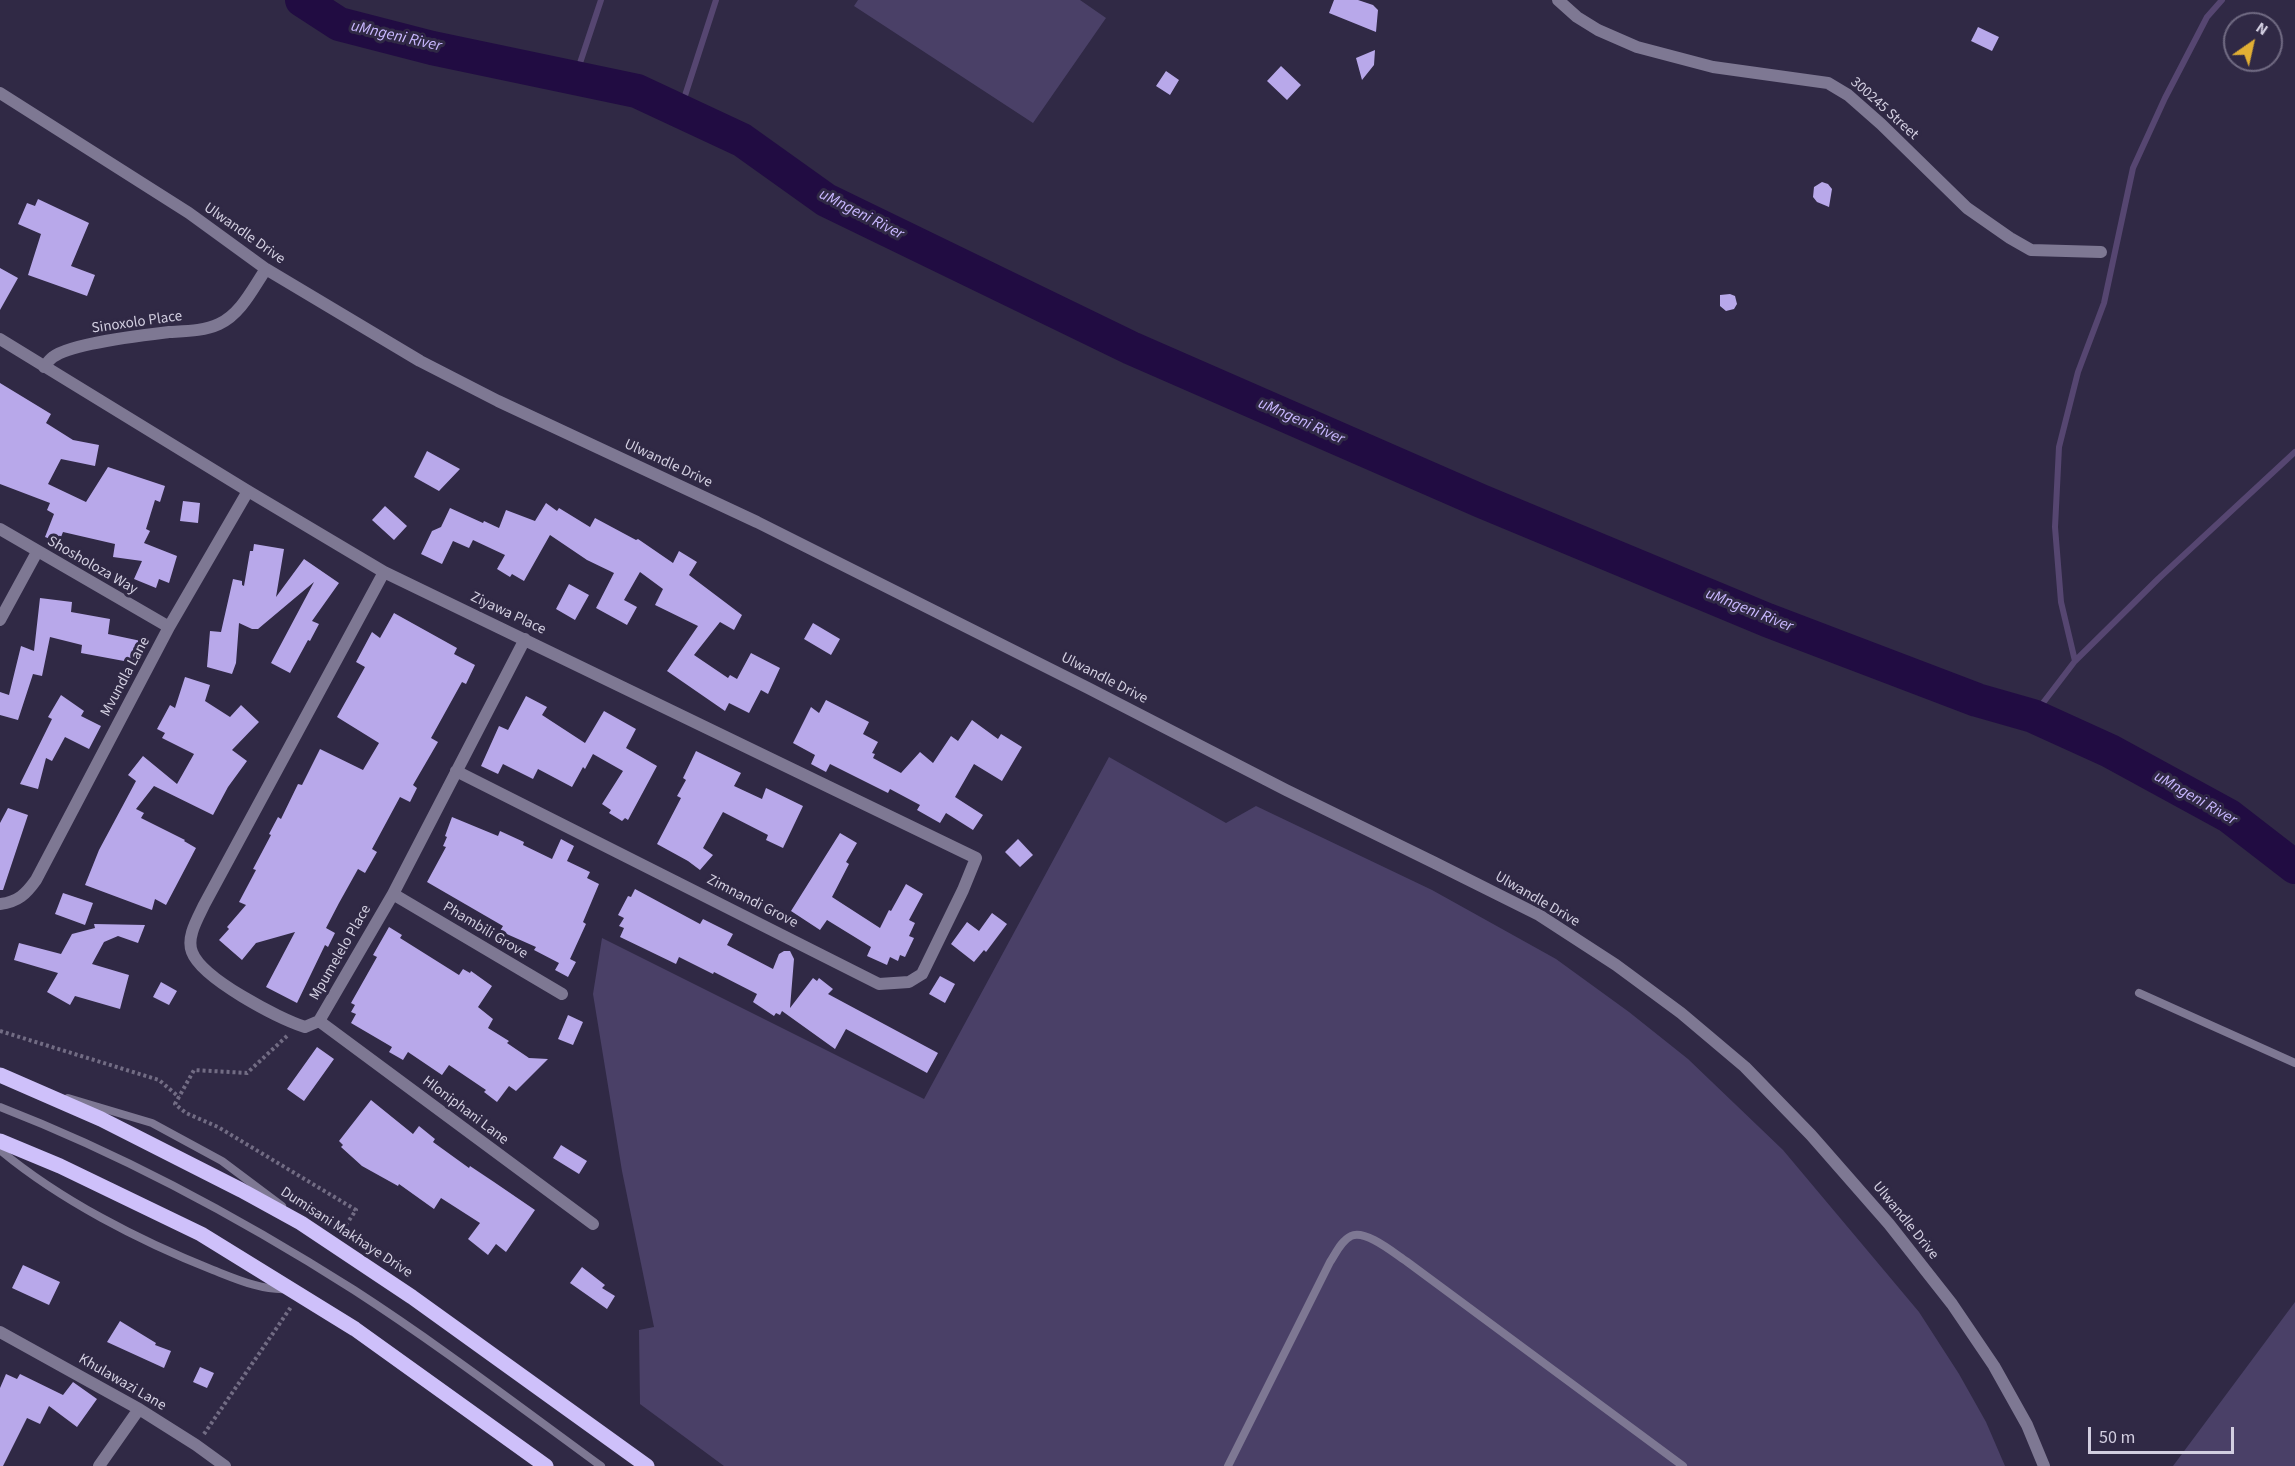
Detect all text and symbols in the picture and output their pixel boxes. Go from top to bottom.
north arrow [2223,12,2283,72]
water label: uMngeni River [349,17,443,57]
text: N [2251,17,2273,41]
street label: 300245 Street [1846,74,1922,144]
water label: uMngeni River [815,185,907,245]
street label: Ulwandle Drive [200,199,288,269]
street label: Sinoxolo Place [91,308,183,338]
water label: uMngeni River [1255,394,1347,450]
street label: Ulwandle Drive [621,436,715,492]
street label: Shosholoza Way [44,533,140,599]
water label: uMngeni River [1703,585,1795,637]
street label: Ziyawa Place [467,589,549,639]
street label: Mvundla Lane [98,634,154,720]
street label: Ulwandle Drive [1058,649,1150,709]
water label: uMngeni River [2150,768,2240,830]
street label: Ulwandle Drive [1491,868,1583,932]
street label: Zimnandi Grove [703,871,801,933]
street label: Phambili Grove [439,899,531,963]
street label: Mpumelelo Place [306,902,376,1004]
street label: Hloniphani Lane [418,1073,512,1149]
street label: Ulwandle Drive [1868,1178,1942,1264]
street label: Dumisani Makhaye Drive [277,1184,415,1282]
street label: Khulawazi Lane [75,1351,169,1415]
scale bar [2091,1415,2236,1453]
text: 50 m [2099,1425,2135,1450]

